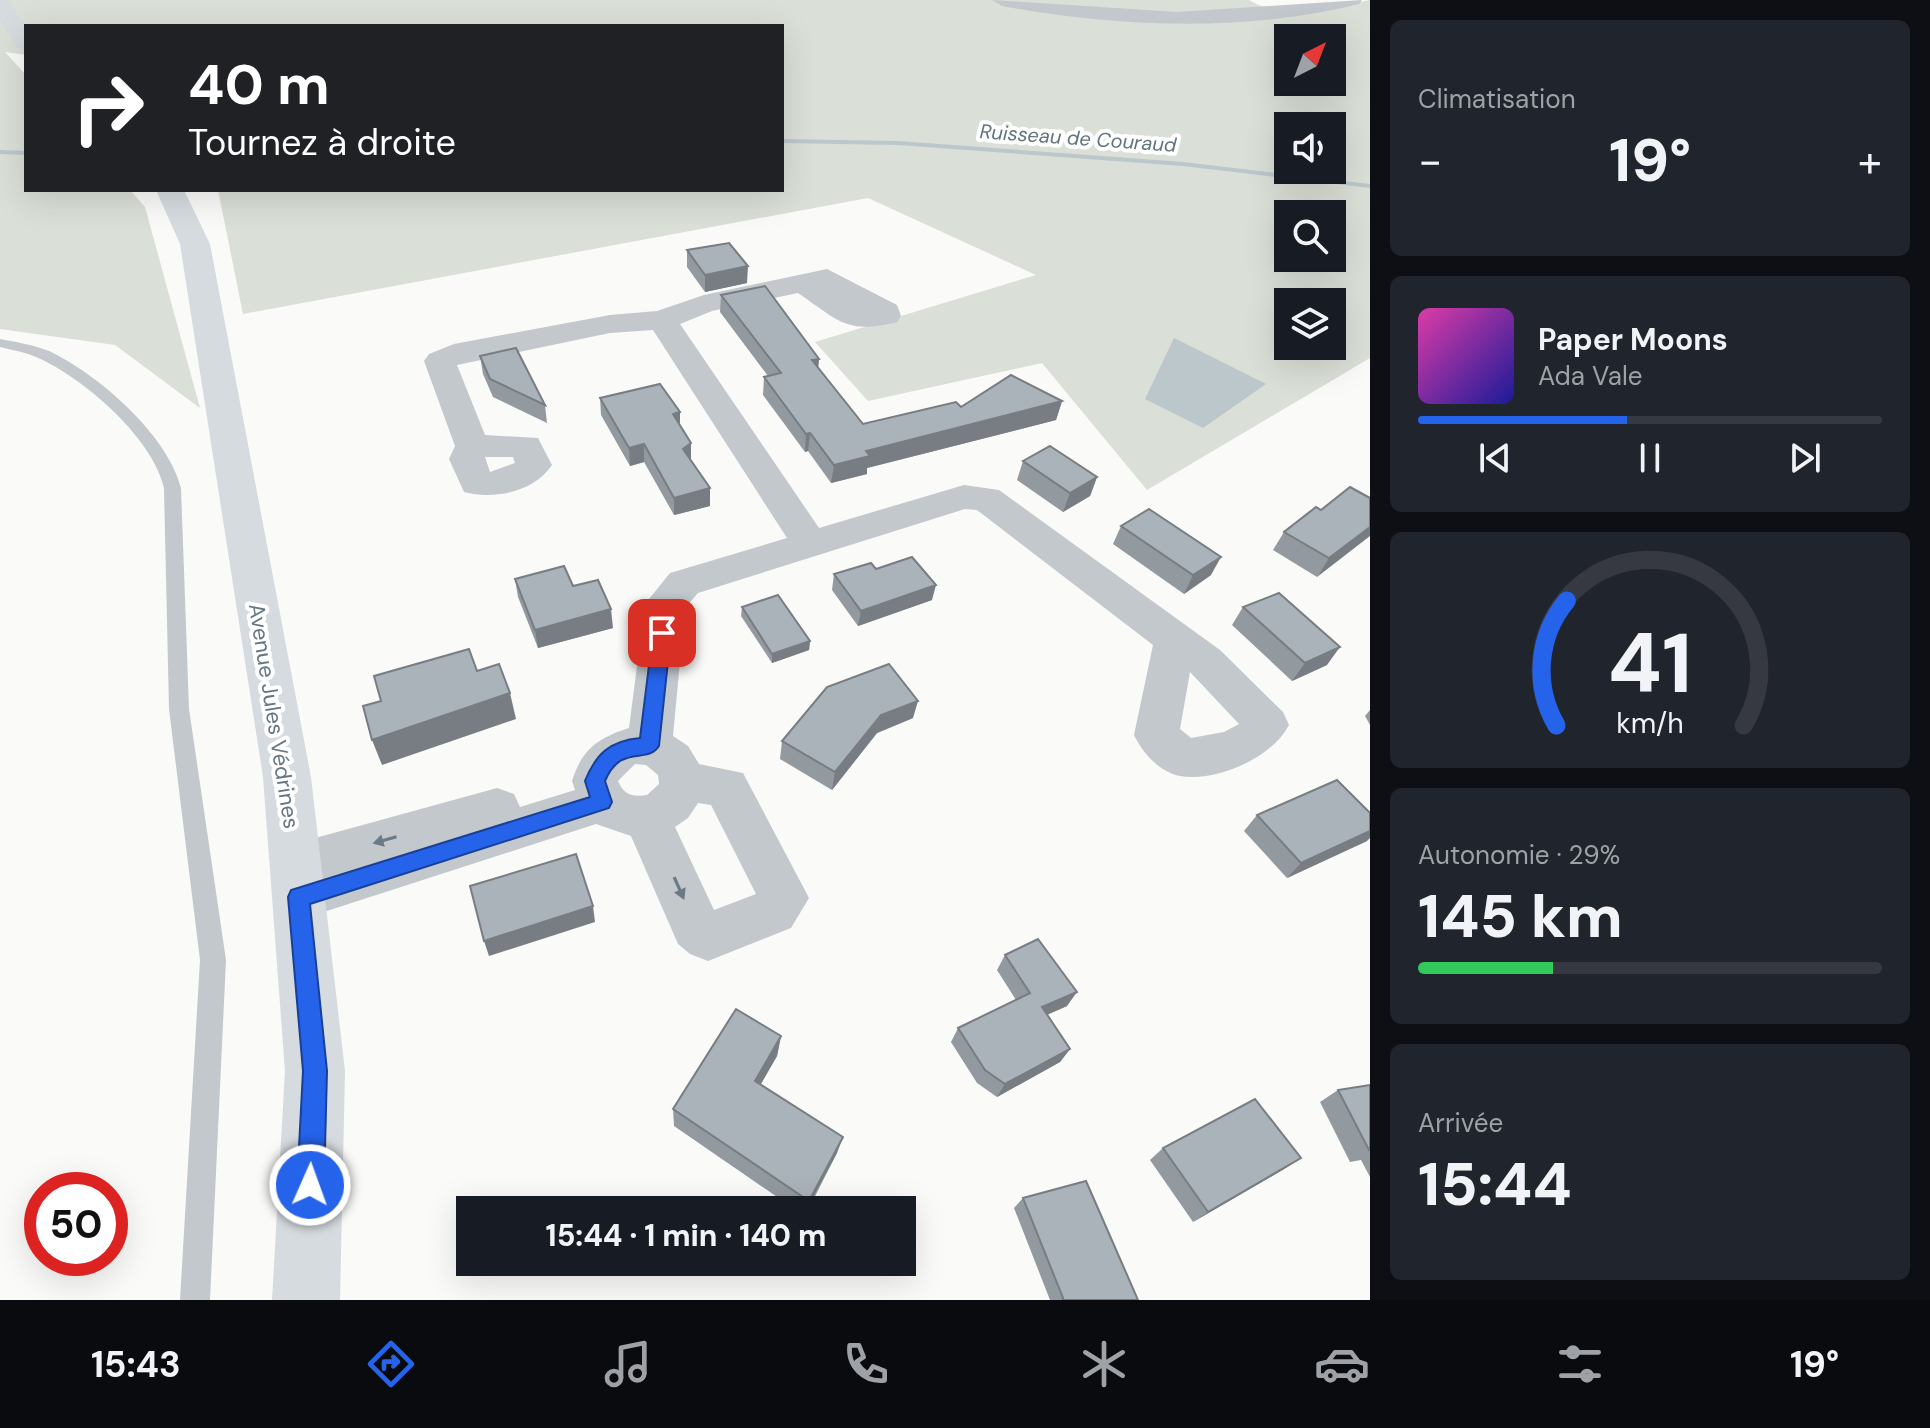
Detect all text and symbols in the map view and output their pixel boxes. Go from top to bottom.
north arrow [1274,24,1346,96]
map controls [1274,24,1346,360]
text: 40 m [188,48,330,121]
icon: right [56,56,160,160]
text: Climatisation [1418,82,1576,116]
button: sound [1274,112,1346,184]
water label: Ruisseau de Couraud [979,118,1178,158]
text: Tournez à droite [188,119,456,166]
text: 19° [1609,121,1691,200]
text: − [1418,132,1442,190]
text: + [1858,132,1882,190]
button: search [1274,200,1346,272]
button: layers [1274,288,1346,360]
text: Paper Moons [1538,320,1728,359]
text: Ada Vale [1538,359,1643,393]
icon: previous [1473,436,1517,480]
icon: pause [1628,436,1672,480]
icon: next [1783,436,1827,480]
pin [628,599,696,667]
street label: Avenue Jules Védrines [242,601,306,831]
text: 41 [1608,609,1692,718]
icon: arrive [640,611,684,655]
text: km/h [1616,705,1684,742]
one-way arrow [373,834,397,847]
text: Autonomie · 29% [1418,838,1620,872]
one-way arrow [672,877,685,900]
text: 145 km [1418,877,1623,956]
text: Arrivée [1418,1106,1503,1140]
position arrow [268,1143,352,1227]
text: 15:44 [1418,1145,1572,1224]
speed limit sign: 50 [24,1172,128,1276]
text: 15:44 · 1 min · 140 m [546,1216,826,1255]
icon: directions [363,1336,419,1392]
icon: music [600,1336,656,1392]
icon: phone [838,1336,894,1392]
icon: climate [1076,1336,1132,1392]
icon: car [1314,1336,1370,1392]
icon: filters [1552,1336,1608,1392]
text: 15:43 [91,1341,181,1388]
text: 19° [1790,1341,1839,1388]

